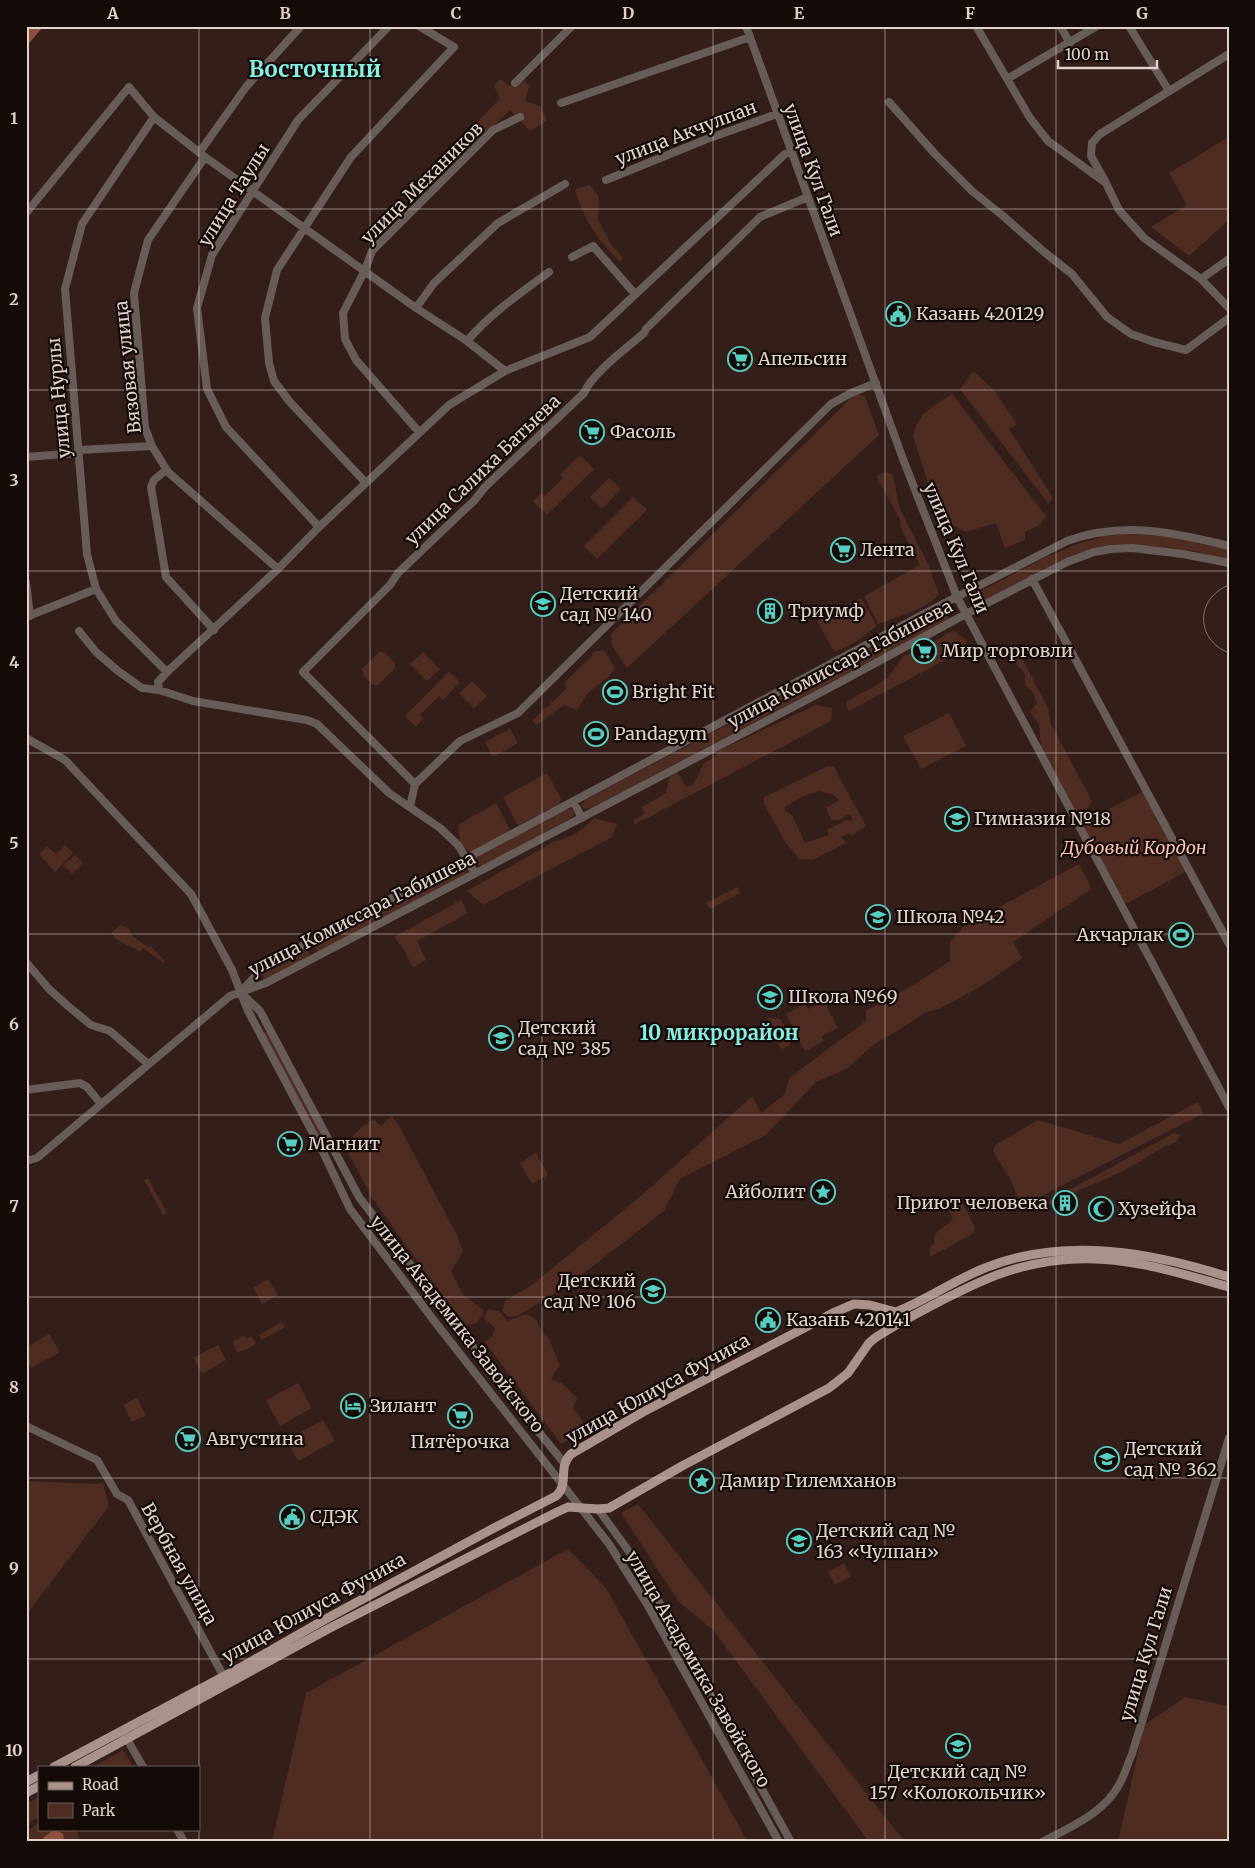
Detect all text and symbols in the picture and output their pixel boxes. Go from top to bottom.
text: A [106,3,119,23]
text: B [279,3,291,23]
text: C [451,3,461,23]
text: D [622,3,634,23]
text: E [794,3,805,23]
text: F [965,3,975,23]
text: G [1136,3,1148,23]
scale bar [1058,38,1156,70]
text: 100 m [1065,45,1109,64]
district label: Восточный [249,55,381,83]
street label: улица Акчулпан [612,95,760,170]
street label: улица Кул Гали [779,100,848,240]
text: 1 [10,108,18,128]
street label: улица Механиков [356,116,488,249]
street label: улица Таулы [193,139,274,251]
text: 2 [9,289,19,309]
street label: Вязовая улица [109,299,146,435]
public building icon: Казань 420129 [885,301,911,327]
place label: Казань 420129 [916,302,1045,325]
street label: улица Нурлы [42,337,75,459]
supermarket icon: Апельсин [727,346,753,372]
place label: Апельсин [757,347,847,370]
street label: улица Салиха Батыева [400,389,565,550]
supermarket icon: Фасоль [579,419,605,445]
place label: Фасоль [610,420,676,443]
text: 3 [9,470,19,490]
street label: улица Кул Гали [919,479,994,617]
supermarket icon: Лента [830,537,856,563]
place label: Лента [860,538,915,561]
place label: Детский сад № 140 [560,582,652,626]
school or university icon: Детский сад № 140 [530,591,556,617]
street label: улица Комиссара Габишева [723,594,957,733]
building icon: Триумф [757,598,783,624]
place label: Триумф [788,599,864,622]
supermarket icon: Мир торговли [911,638,937,664]
place label: Мир торговли [942,639,1073,662]
text: 4 [9,652,19,672]
sports icon: Bright Fit [602,679,628,705]
place label: Bright Fit [632,680,715,703]
sports icon: Pandagym [583,721,609,747]
place label: Pandagym [614,722,707,745]
school or university icon: Гимназия №18 [944,806,970,832]
place label: Гимназия №18 [974,807,1111,830]
text: 5 [9,833,19,853]
park label: Дубовый Кордон [1059,836,1207,859]
street label: улица Комиссара Габишева [244,846,480,981]
school or university icon: Школа №42 [865,904,891,930]
place label: Школа №42 [896,905,1005,928]
sports icon: Акчарлак [1168,922,1194,948]
place label: Акчарлак [1076,923,1165,946]
school or university icon: Школа №69 [757,984,783,1010]
place label: Школа №69 [788,985,898,1008]
text: 6 [9,1014,19,1034]
place label: Детский сад № 385 [518,1016,611,1060]
district label: 10 микрорайон [639,1020,799,1045]
school or university icon: Детский сад № 385 [488,1025,514,1051]
supermarket icon: Магнит [277,1131,303,1157]
place label: Магнит [308,1132,380,1155]
place icon: Айболит [810,1179,836,1205]
place label: Айболит [724,1180,806,1203]
building icon: Приют человека [1052,1190,1078,1216]
place label: Приют человека [896,1191,1048,1214]
text: 7 [9,1196,19,1216]
mosque icon: Хузейфа [1088,1196,1114,1222]
place label: Хузейфа [1118,1197,1197,1220]
street label: улица Академика Завойского [365,1210,549,1437]
place label: Детский сад № 106 [544,1269,636,1313]
school or university icon: Детский сад № 106 [640,1278,666,1304]
public building icon: Казань 420141 [755,1307,781,1333]
place label: Казань 420141 [786,1308,911,1331]
street label: улица Юлиуса Фучика [562,1328,754,1449]
text: 8 [9,1377,19,1397]
hotel icon: Зилант [340,1393,366,1419]
place label: Зилант [370,1394,437,1417]
supermarket icon: Пятёрочка [447,1403,473,1429]
supermarket icon: Августина [175,1426,201,1452]
place label: Августина [205,1427,304,1450]
place label: Пятёрочка [410,1430,510,1453]
place label: Детский сад № 362 [1124,1437,1217,1481]
school or university icon: Детский сад № 362 [1094,1446,1120,1472]
place icon: Дамир Гилемханов [689,1468,715,1494]
place label: Дамир Гилемханов [720,1469,897,1492]
street label: Вербная улица [136,1499,223,1629]
public building icon: СДЭК [279,1504,305,1530]
place label: СДЭК [310,1505,359,1528]
place label: Детский сад № 163 «Чулпан» [816,1519,957,1563]
school or university icon: Детский сад № 163 «Чулпан» [786,1528,812,1554]
street label: улица Академика Завойского [621,1546,776,1791]
street label: улица Юлиуса Фучика [218,1547,410,1668]
text: 9 [9,1558,19,1578]
street label: улица Кул Гали [1114,1583,1177,1724]
school or university icon: Детский сад № 157 «Колокольчик» [945,1733,971,1759]
text: 10 [5,1740,23,1760]
place label: Детский сад № 157 «Колокольчик» [870,1760,1046,1804]
legend [38,1766,200,1830]
text: Road [82,1775,118,1794]
text: Park [82,1801,116,1820]

